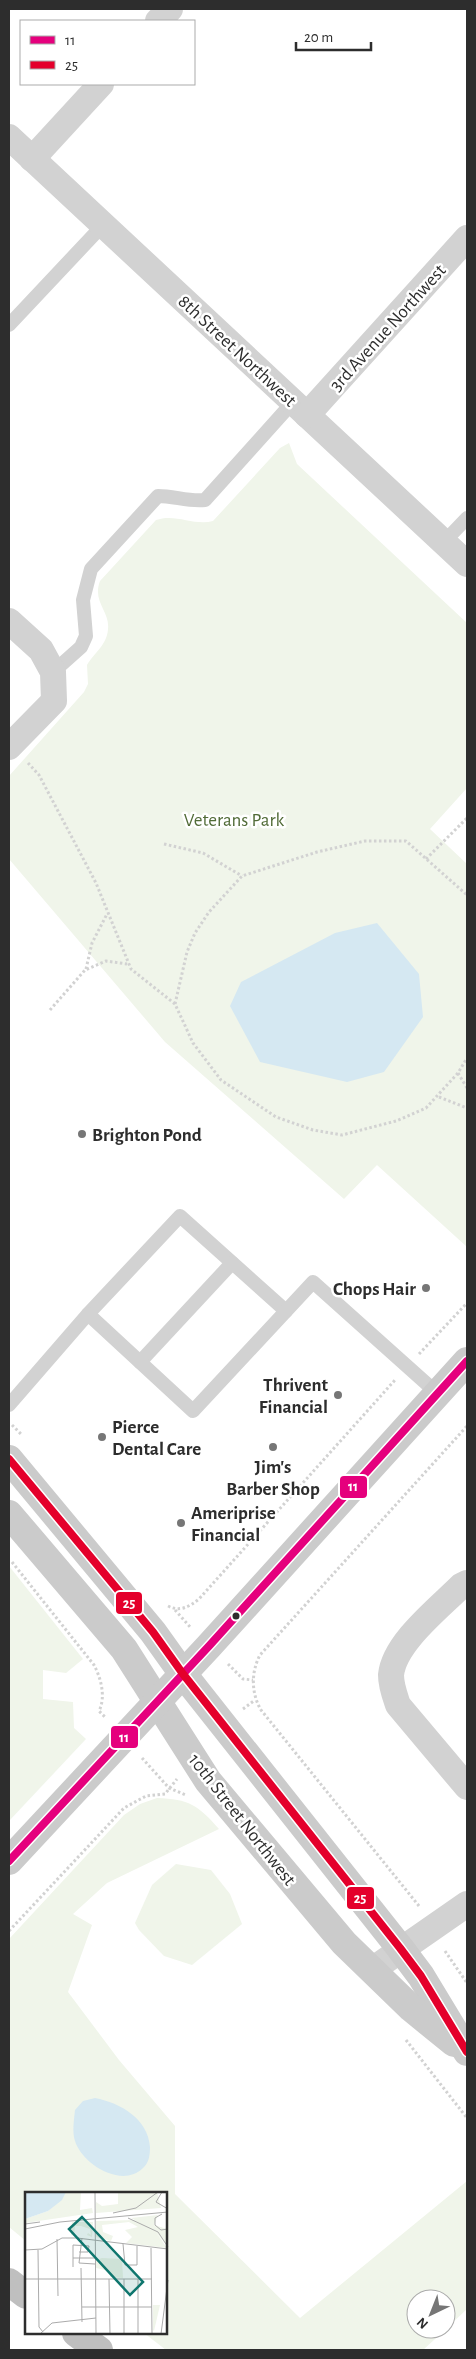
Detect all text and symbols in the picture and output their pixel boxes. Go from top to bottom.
legend [20,20,195,85]
scale bar [296,20,371,52]
text: 20 m [304,30,333,45]
text: 11 [65,33,75,48]
text: 25 [65,58,78,73]
street label: 3rd Avenue Northwest [326,261,450,395]
street label: 8th Street Northwest [174,292,300,410]
park label: Veterans Park [184,811,285,830]
place label: Brighton Pond [92,1126,202,1145]
marker: Brighton Pond [76,1128,88,1140]
place label: Chops Hair [333,1280,416,1299]
marker: Chops Hair [420,1282,432,1294]
place label: Thrivent Financial [259,1376,329,1417]
marker: Thrivent Financial [332,1389,344,1401]
place label: Pierce Dental Care [112,1418,201,1459]
marker: Pierce Dental Care [96,1431,108,1443]
marker: Jim's Barber Shop [267,1441,279,1453]
place label: Jim's Barber Shop [226,1458,320,1499]
line badge: 11 [339,1475,368,1499]
text: 11 [348,1480,358,1494]
place label: Ameriprise Financial [191,1504,276,1545]
marker: Ameriprise Financial [175,1517,187,1529]
line badge: 25 [115,1591,143,1615]
text: 25 [123,1597,135,1611]
unlabelled marker [231,1611,241,1621]
line badge: 11 [110,1725,139,1749]
text: 11 [119,1731,129,1745]
street label: 10th Street Northwest [185,1750,299,1889]
line badge: 25 [346,1886,375,1910]
text: 25 [354,1892,366,1906]
inset map [25,2192,168,2334]
north arrow [406,2289,456,2339]
text: N [414,2314,431,2331]

